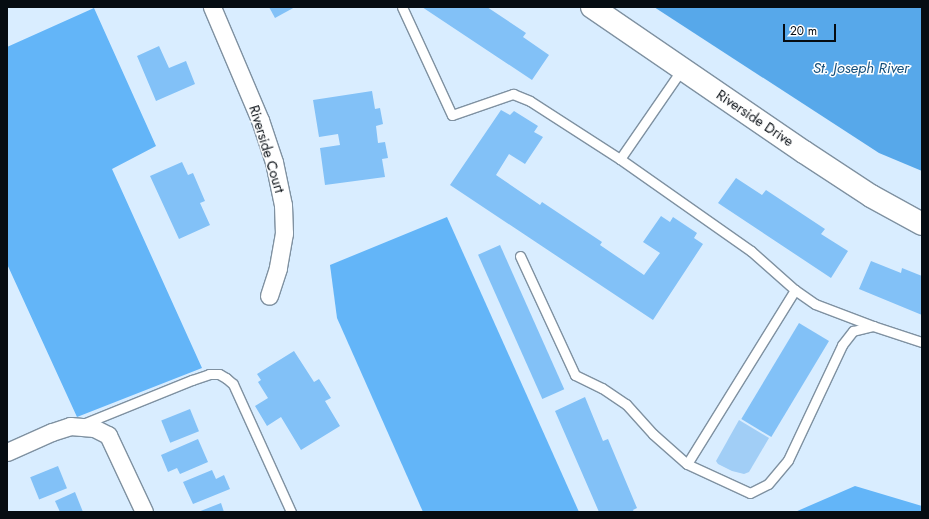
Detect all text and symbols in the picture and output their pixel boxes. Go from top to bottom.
scale bar [785,16,838,42]
text: 20 m [790,22,817,40]
water label: St. Joseph River [813,60,909,78]
street label: Riverside Drive [713,86,797,150]
street label: Riverside Court [246,103,288,195]

